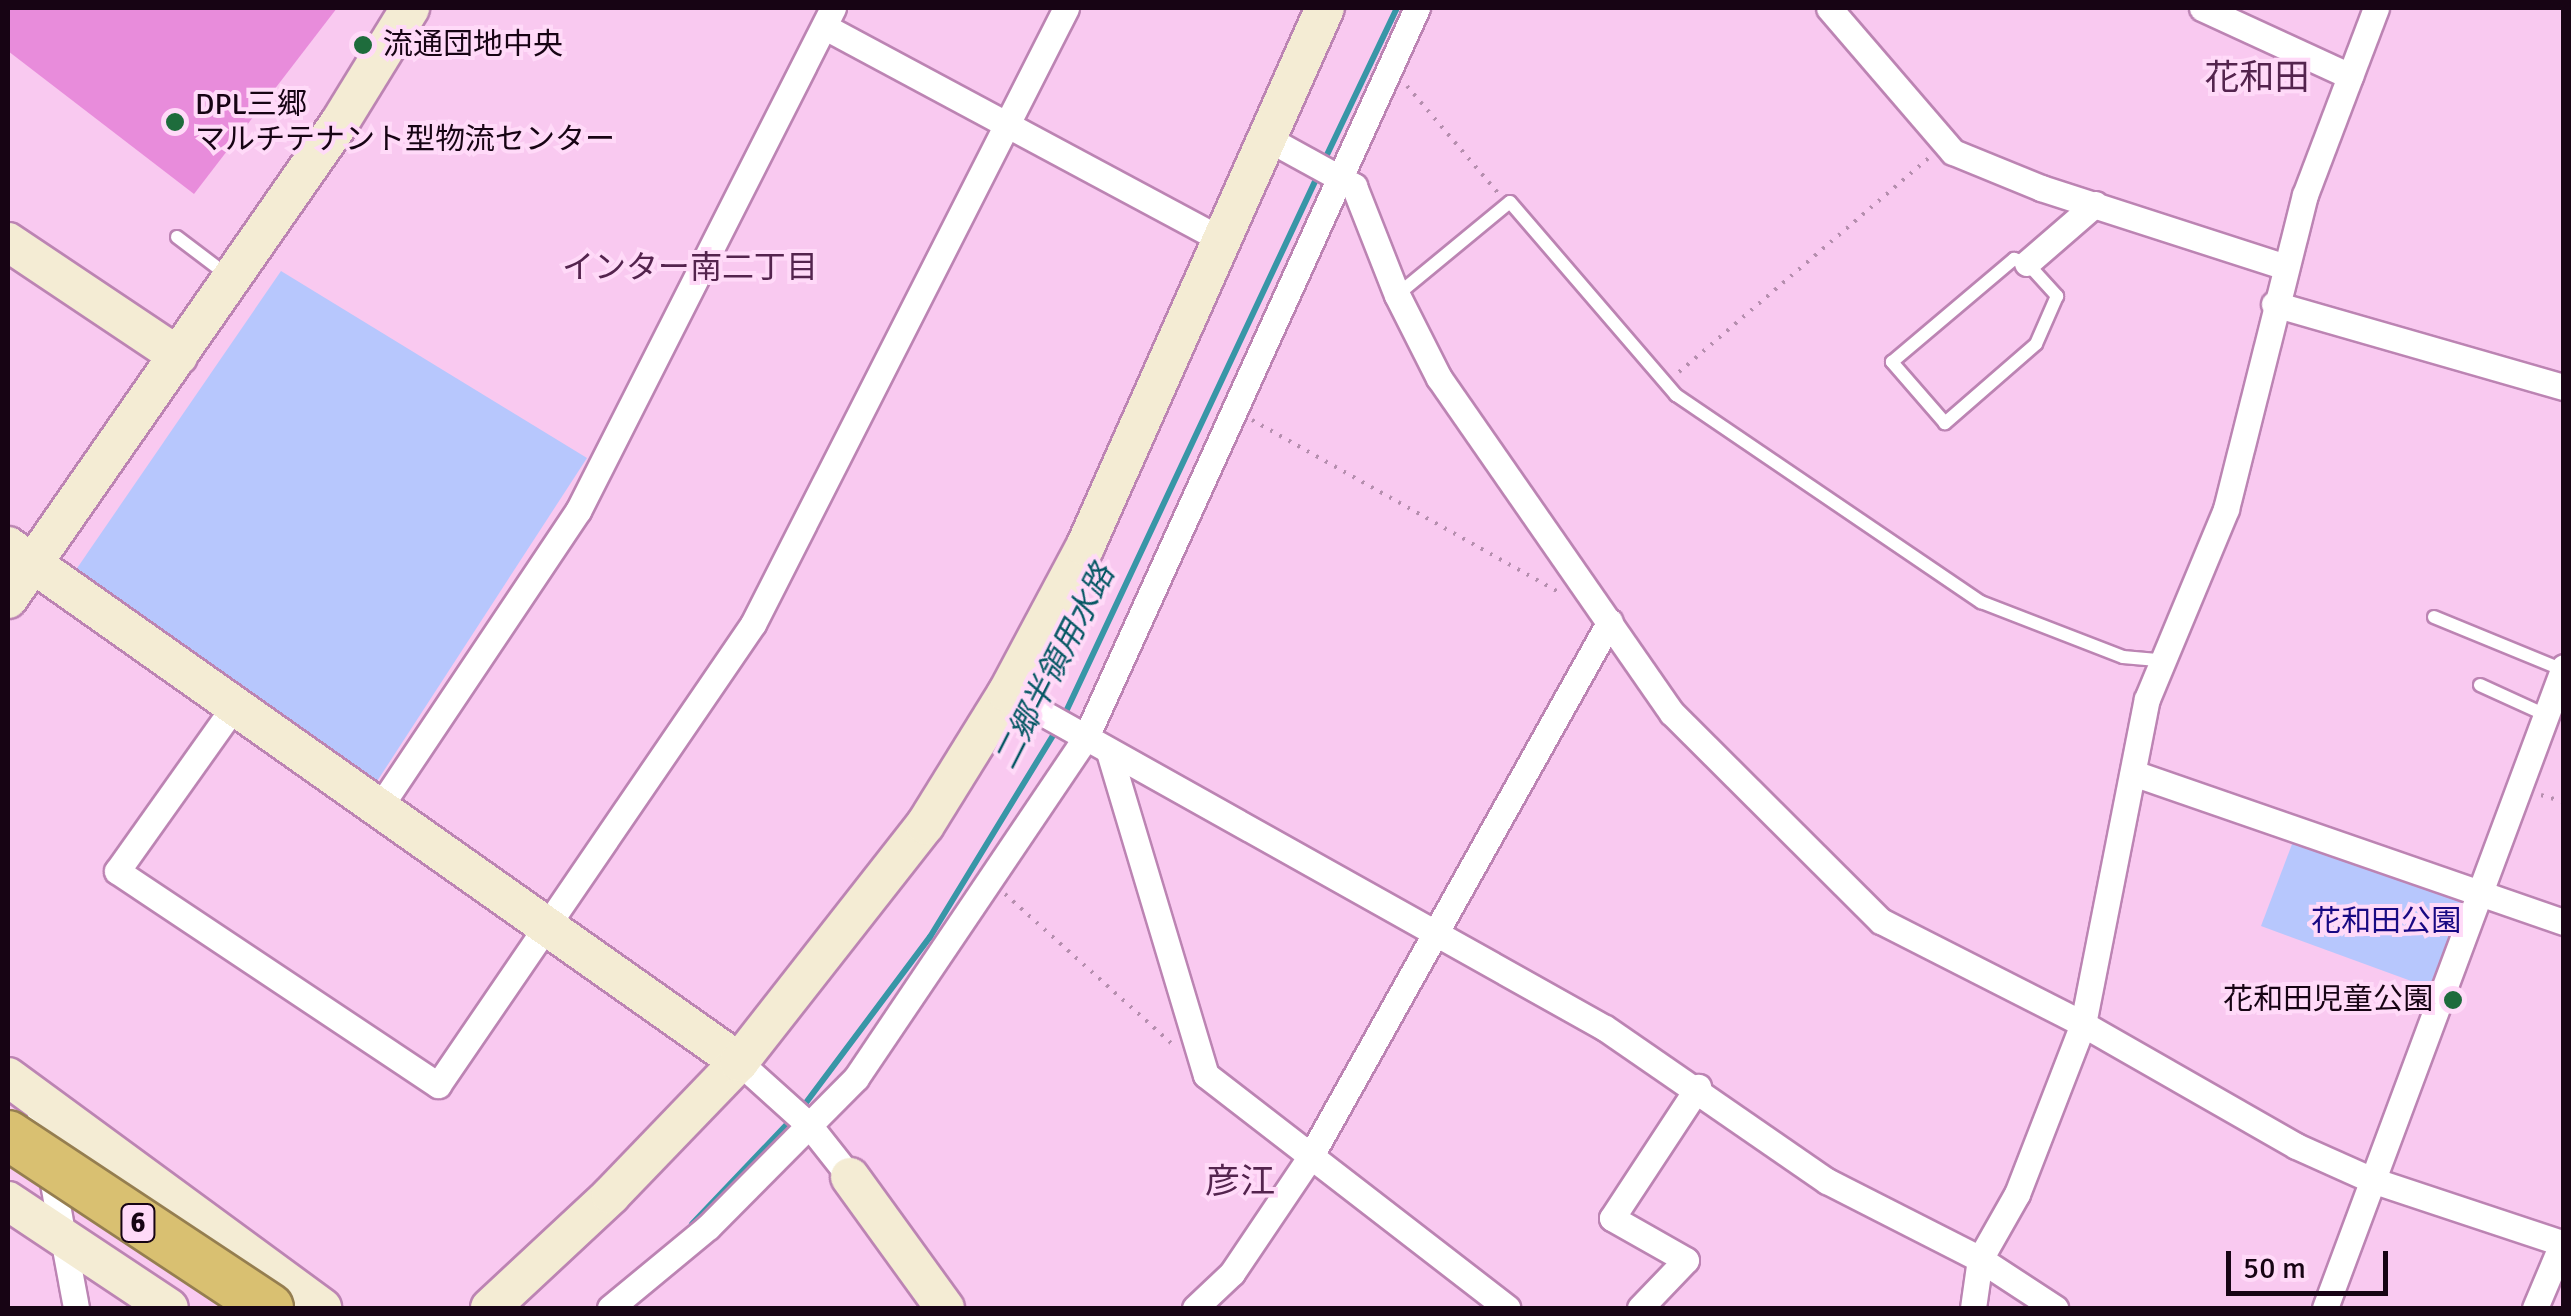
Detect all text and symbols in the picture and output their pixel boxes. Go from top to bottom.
place label: 流通団地中央 [383,27,563,63]
marker: 流通団地中央 [352,34,374,56]
district label: 花和田 [2205,57,2309,99]
place label: DPL三郷 マルチテナント型物流センター [195,87,615,158]
marker: DPL三郷 マルチテナント型物流センター [164,111,186,133]
district label: インター南二丁目 [562,249,818,287]
water label: 二郷半領用水路 [987,558,1123,776]
park label: 花和田公園 [2311,904,2461,940]
place label: 花和田児童公園 [2223,982,2433,1018]
marker: 花和田児童公園 [2442,989,2464,1011]
district label: 彦江 [1205,1161,1275,1203]
road number: 6 [118,1200,158,1246]
scale bar [2231,1231,2394,1293]
text: 50 m [2243,1250,2306,1287]

